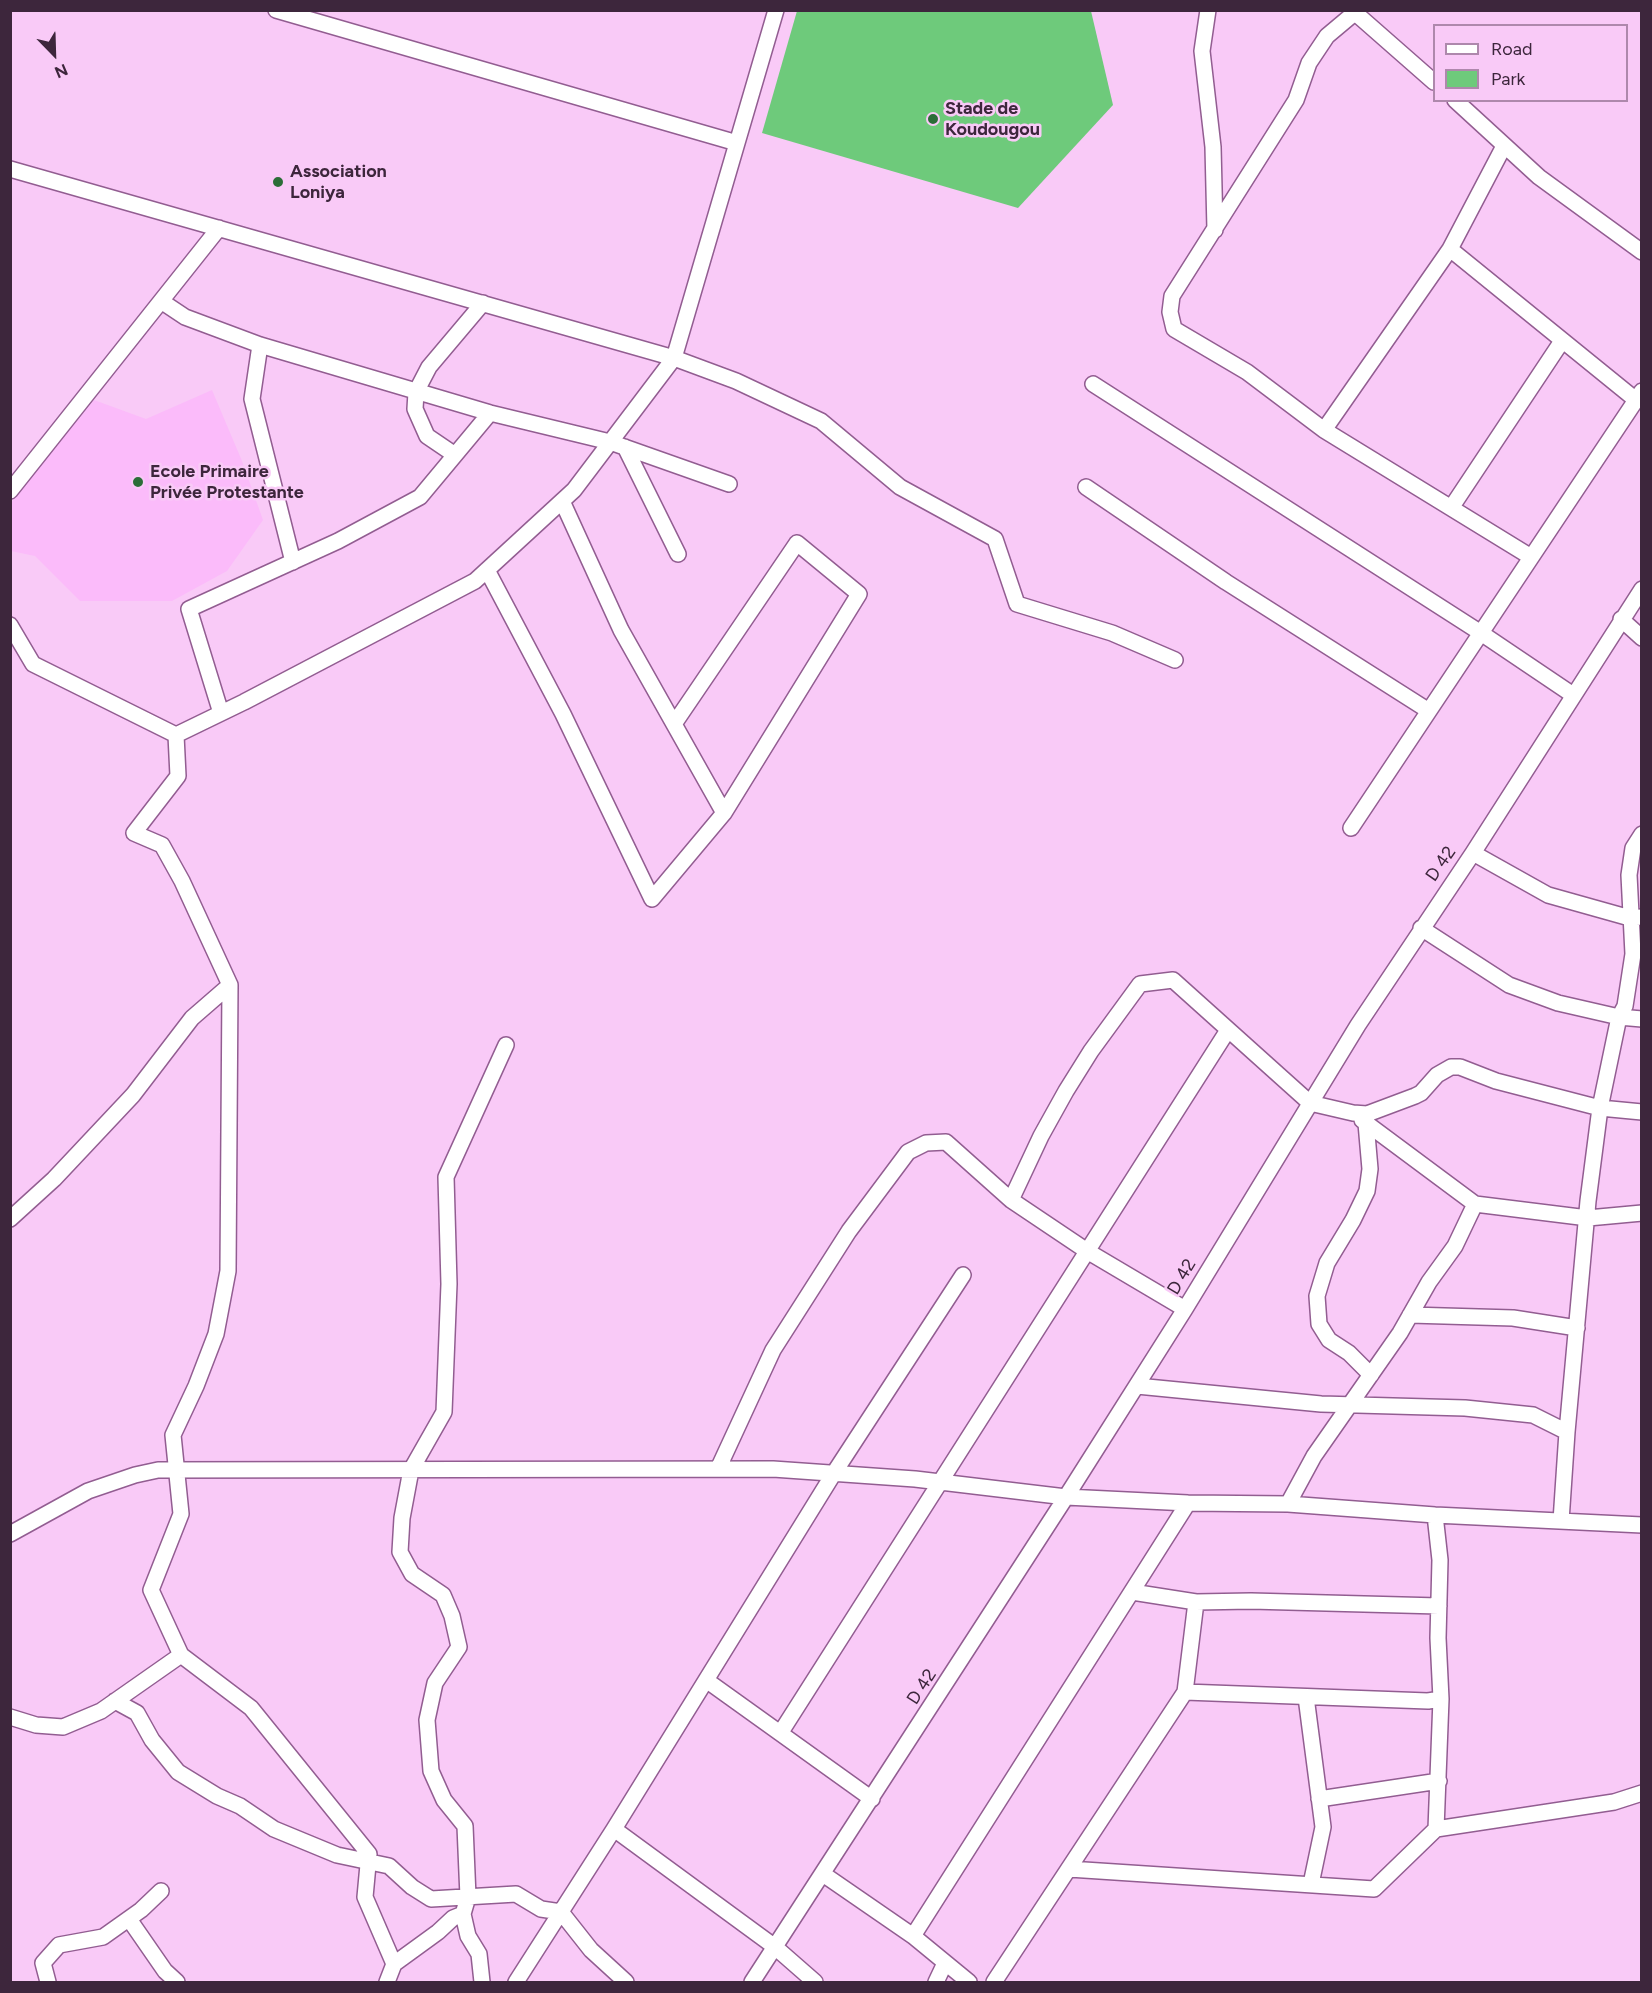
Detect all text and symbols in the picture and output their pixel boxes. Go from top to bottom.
north arrow [24,24,84,84]
legend [1433,24,1628,102]
text: Road [1491,38,1532,60]
text: N [52,60,71,82]
text: Park [1491,68,1525,90]
place label: Stade de Koudougou [945,98,1040,140]
marker: Stade de Koudougou [926,112,940,126]
place label: Association Loniya [290,161,387,204]
marker: Association Loniya [271,175,285,189]
place label: Ecole Primaire Privée Protestante [150,461,304,504]
marker: Ecole Primaire Privée Protestante [131,475,145,489]
street label: D 42 [1421,842,1461,886]
street label: D 42 [1163,1255,1201,1299]
street label: D 42 [903,1665,941,1709]

